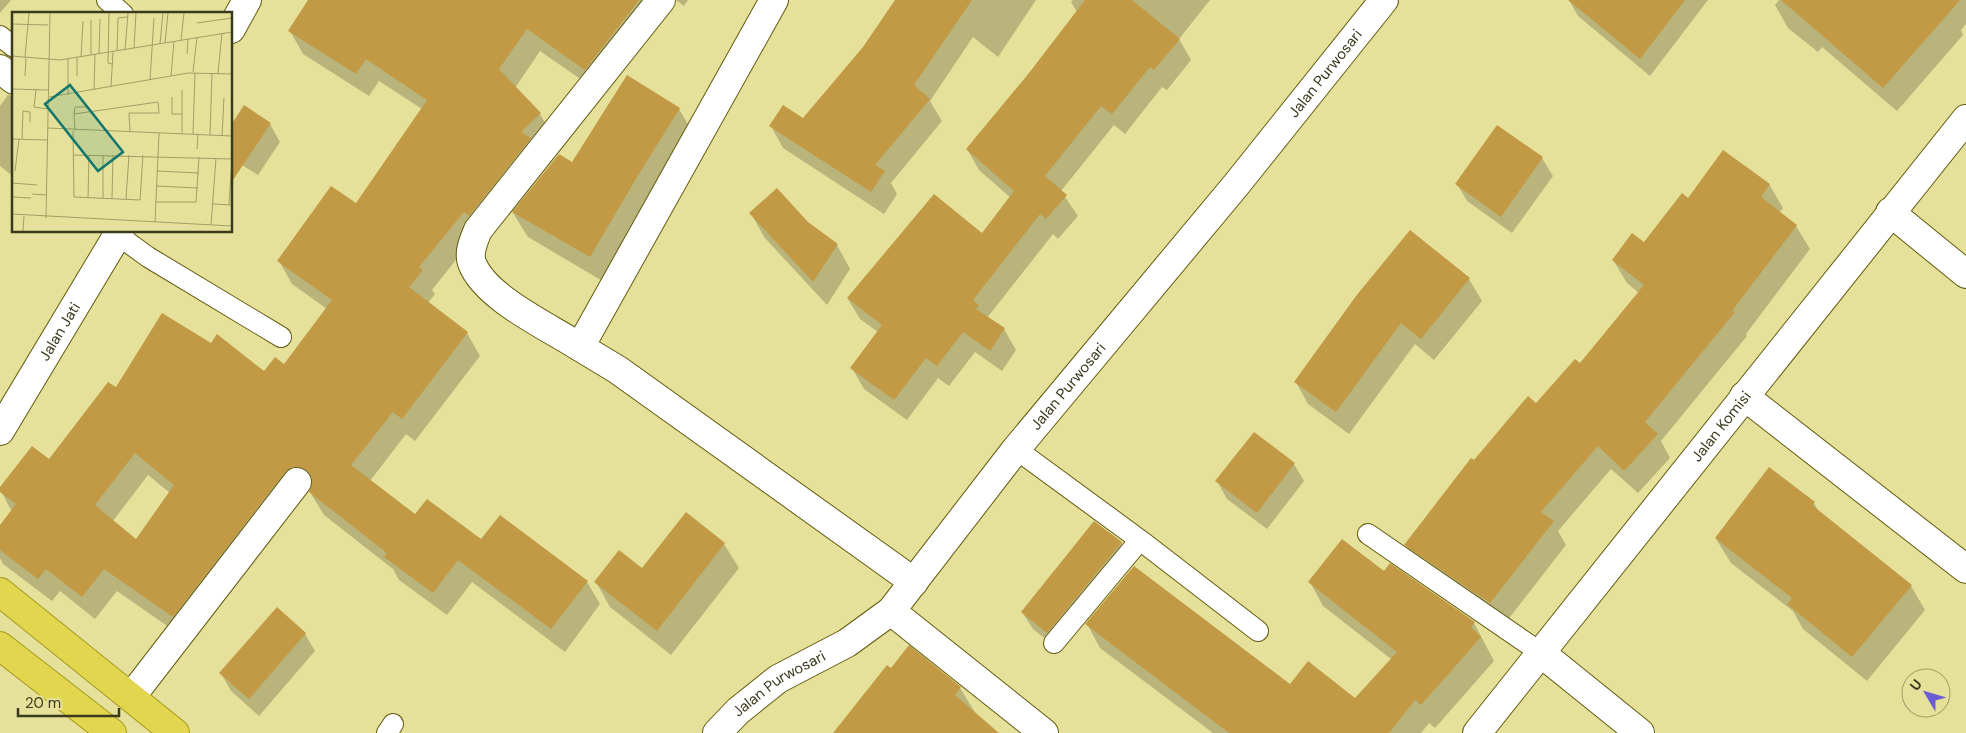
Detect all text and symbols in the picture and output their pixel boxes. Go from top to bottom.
inset map [12,12,232,232]
street label: Jalan Purwosari [1284,25,1367,122]
street label: Jalan Jati [34,299,85,364]
street label: Jalan Purwosari [1026,339,1110,434]
street label: Jalan Komisi [1687,387,1756,466]
street label: Jalan Purwosari [728,646,829,721]
north arrow [1901,668,1951,718]
text: U [1906,676,1926,694]
scale bar [18,686,119,718]
text: 20 m [25,693,61,713]

